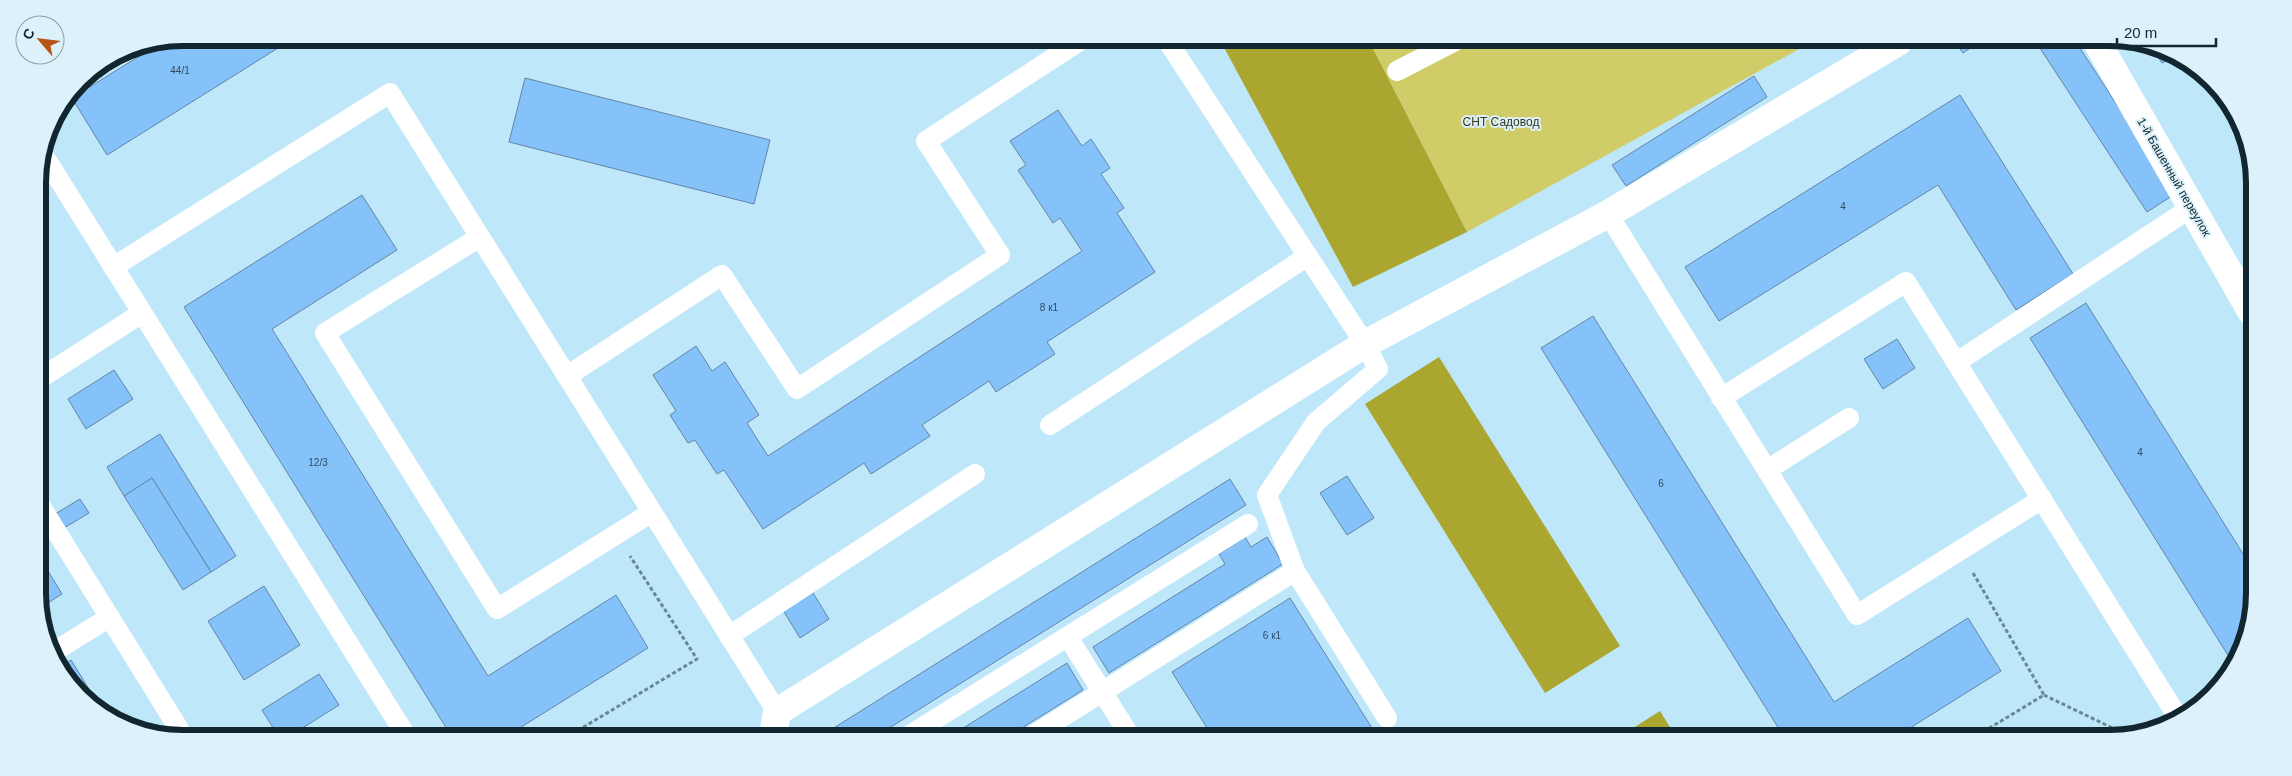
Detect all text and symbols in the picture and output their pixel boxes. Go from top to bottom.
north arrow [15,15,65,65]
scale bar [2117,15,2216,47]
text: 20 m [2124,24,2157,41]
text: С [19,26,38,42]
house number: 44/1 [170,65,190,76]
park label: СНТ Садовод [1463,115,1539,129]
street label: 1-й Башенный переулок [2134,115,2214,239]
house number: 4 [1840,201,1846,212]
house number: 8 к1 [1040,302,1059,313]
house number: 4 [2137,447,2143,458]
house number: 12/3 [308,457,328,468]
house number: 6 [1658,478,1664,489]
house number: 6 к1 [1263,630,1282,641]

